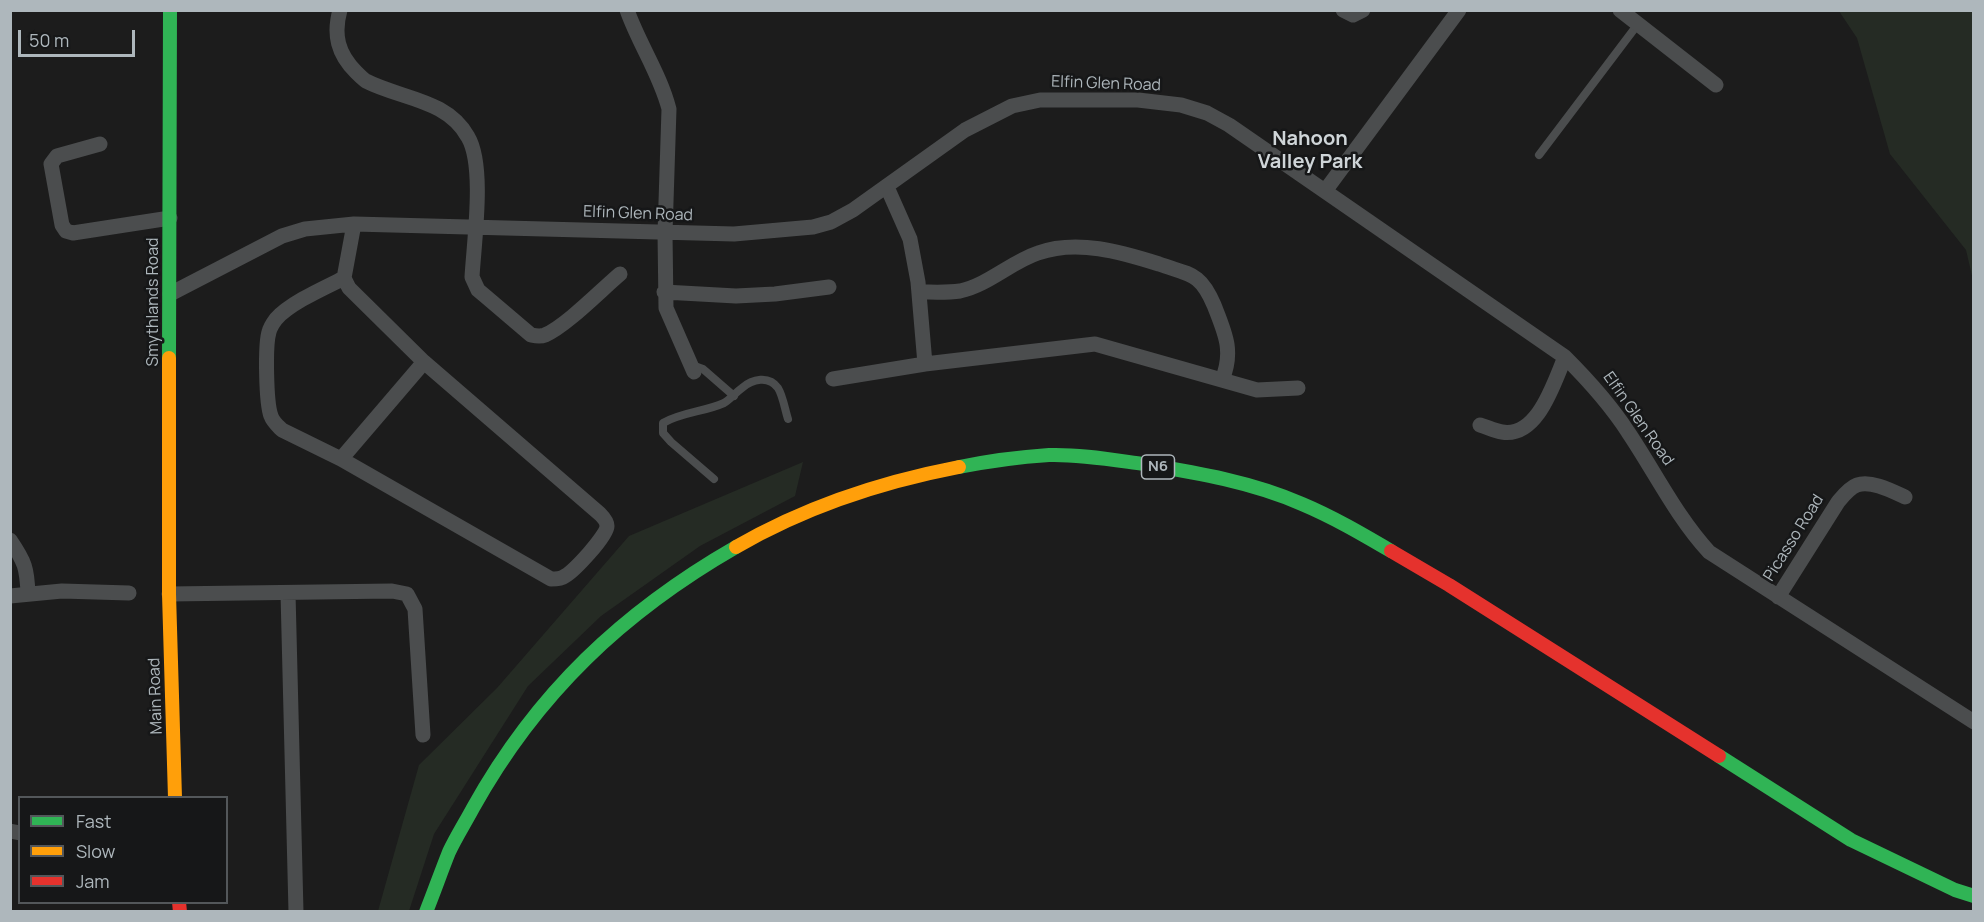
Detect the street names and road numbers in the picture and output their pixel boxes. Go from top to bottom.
street label: Elfin Glen Road [1051,72,1161,96]
street label: Elfin Glen Road [583,202,693,226]
street label: Smythlands Road [144,237,164,367]
street label: Elfin Glen Road [1599,368,1677,470]
road number: N6 [1142,455,1174,479]
street label: Picasso Road [1760,491,1828,585]
street label: Main Road [145,657,167,735]

